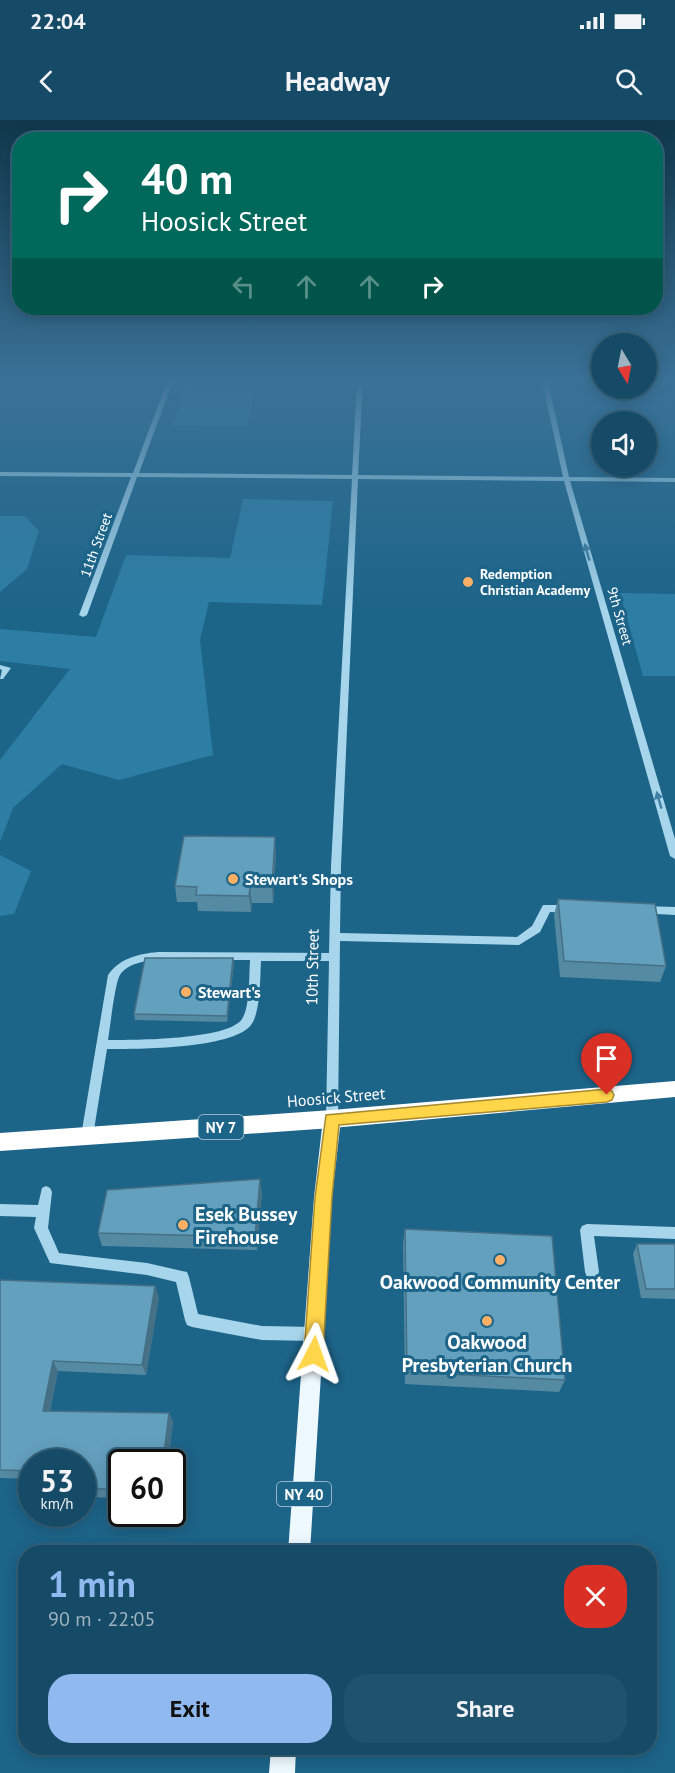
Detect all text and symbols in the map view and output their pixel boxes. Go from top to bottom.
text: 22:04 [30,7,86,35]
text: Headway [285,64,390,98]
icon: back [30,65,63,98]
icon: search [612,65,645,98]
text: 40 m [141,151,233,206]
icon: right [42,156,120,234]
text: Hoosick Street [141,204,307,238]
icon: left [227,270,260,303]
icon: ahead [290,270,323,303]
icon: ahead [353,270,386,303]
icon: right [416,270,449,303]
north arrow [591,333,657,399]
map controls [591,333,657,477]
button: sound [591,411,657,477]
street label: 11th Street [76,510,116,580]
one-way arrow [582,543,591,561]
place label: Redemption Christian Academy [480,565,590,599]
marker: Redemption Christian Academy [461,575,475,589]
street label: 9th Street [603,585,637,647]
one-way arrow [654,791,663,809]
place label: Stewart's Shops [245,869,353,889]
marker: Stewart's Shops [226,872,240,886]
street label: 10th Street [301,928,323,1006]
place label: Stewart's [198,982,261,1002]
marker: Stewart's [179,985,193,999]
pin [581,1033,632,1095]
icon: arrive [590,1042,623,1075]
street label: Hoosick Street [286,1083,386,1111]
road number: NY 7 [198,1115,244,1139]
place label: Esek Bussey Firehouse [195,1201,298,1250]
marker: Esek Bussey Firehouse [176,1218,190,1232]
marker: Oakwood Community Center [493,1253,507,1267]
place label: Oakwood Community Center [380,1269,620,1295]
marker: Oakwood Presbyterian Church [480,1314,494,1328]
position arrow [282,1322,346,1386]
place label: Oakwood Presbyterian Church [402,1329,572,1378]
speed limit sign: 60 [108,1449,186,1527]
text: 53 [40,1461,74,1500]
road number: NY 40 [277,1482,331,1506]
text: km/h [41,1494,73,1513]
text: 1 min [48,1560,136,1607]
button: close [564,1565,627,1628]
text: 90 m · 22:05 [48,1606,155,1632]
button: Exit [48,1674,332,1743]
button: Share [344,1674,627,1743]

